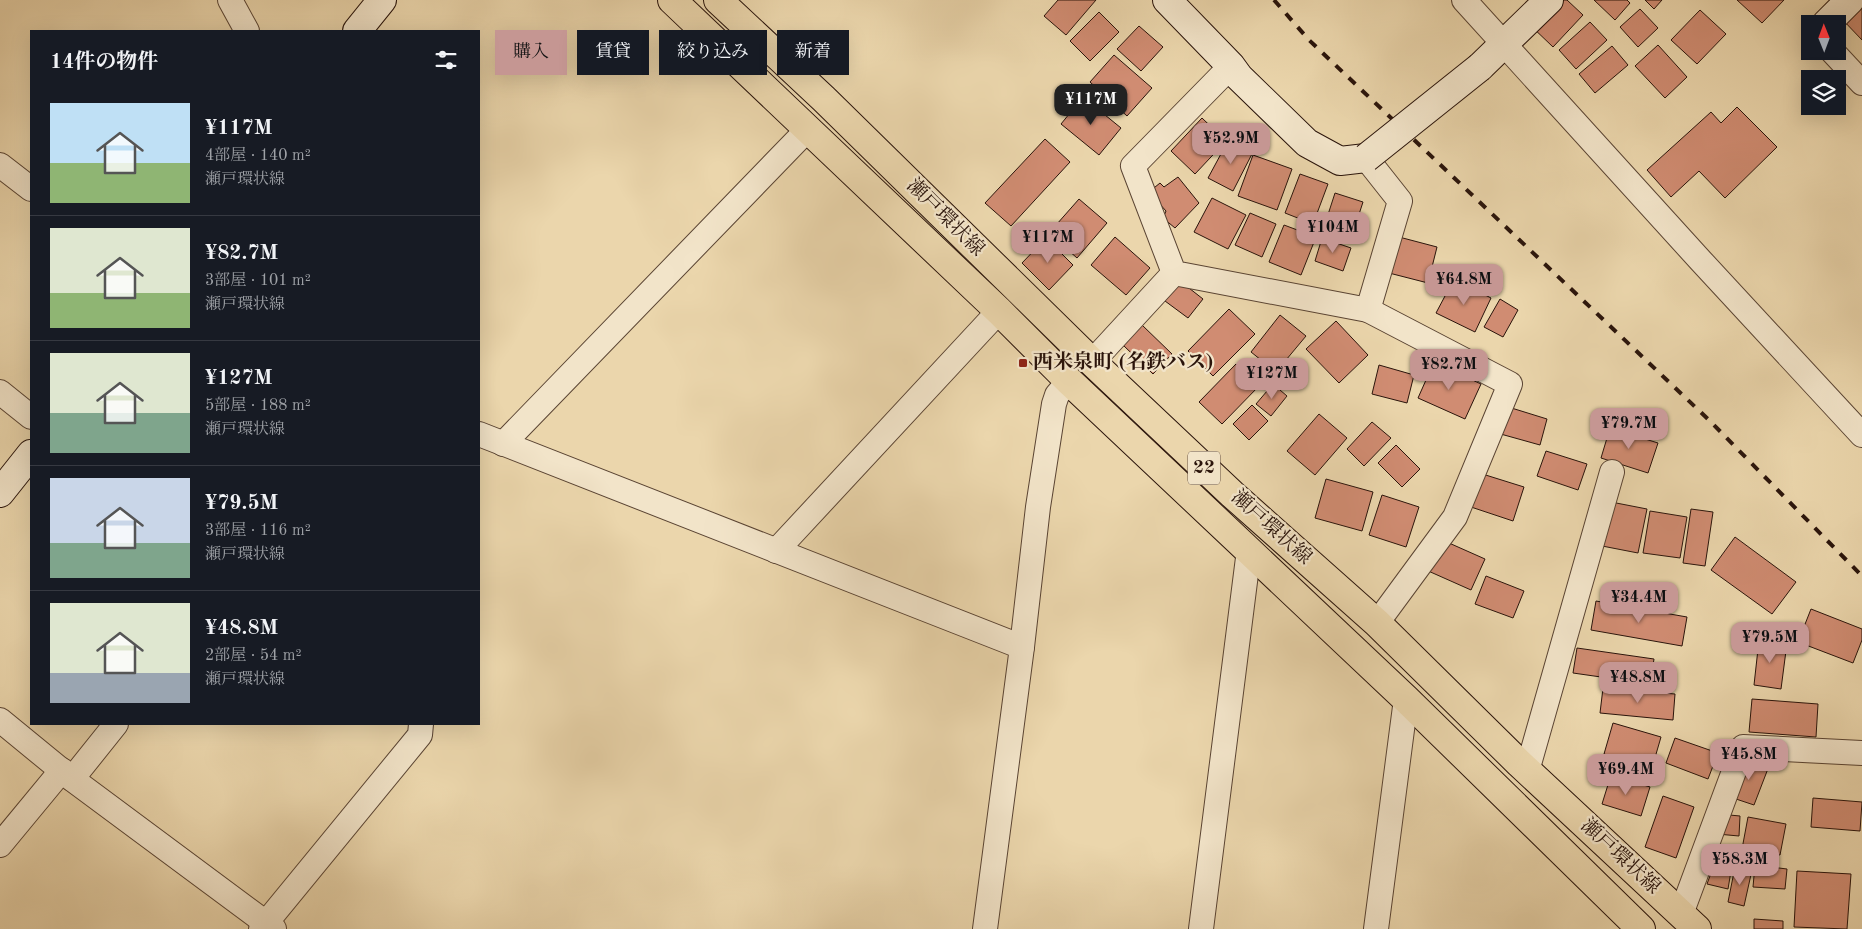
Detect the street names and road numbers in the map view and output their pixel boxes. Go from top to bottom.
street label: 瀬戸環状線 [903,174,989,260]
road number: 22 [1188,452,1220,484]
street label: 瀬戸環状線 [1227,486,1316,569]
street label: 瀬戸環状線 [1577,814,1665,898]

